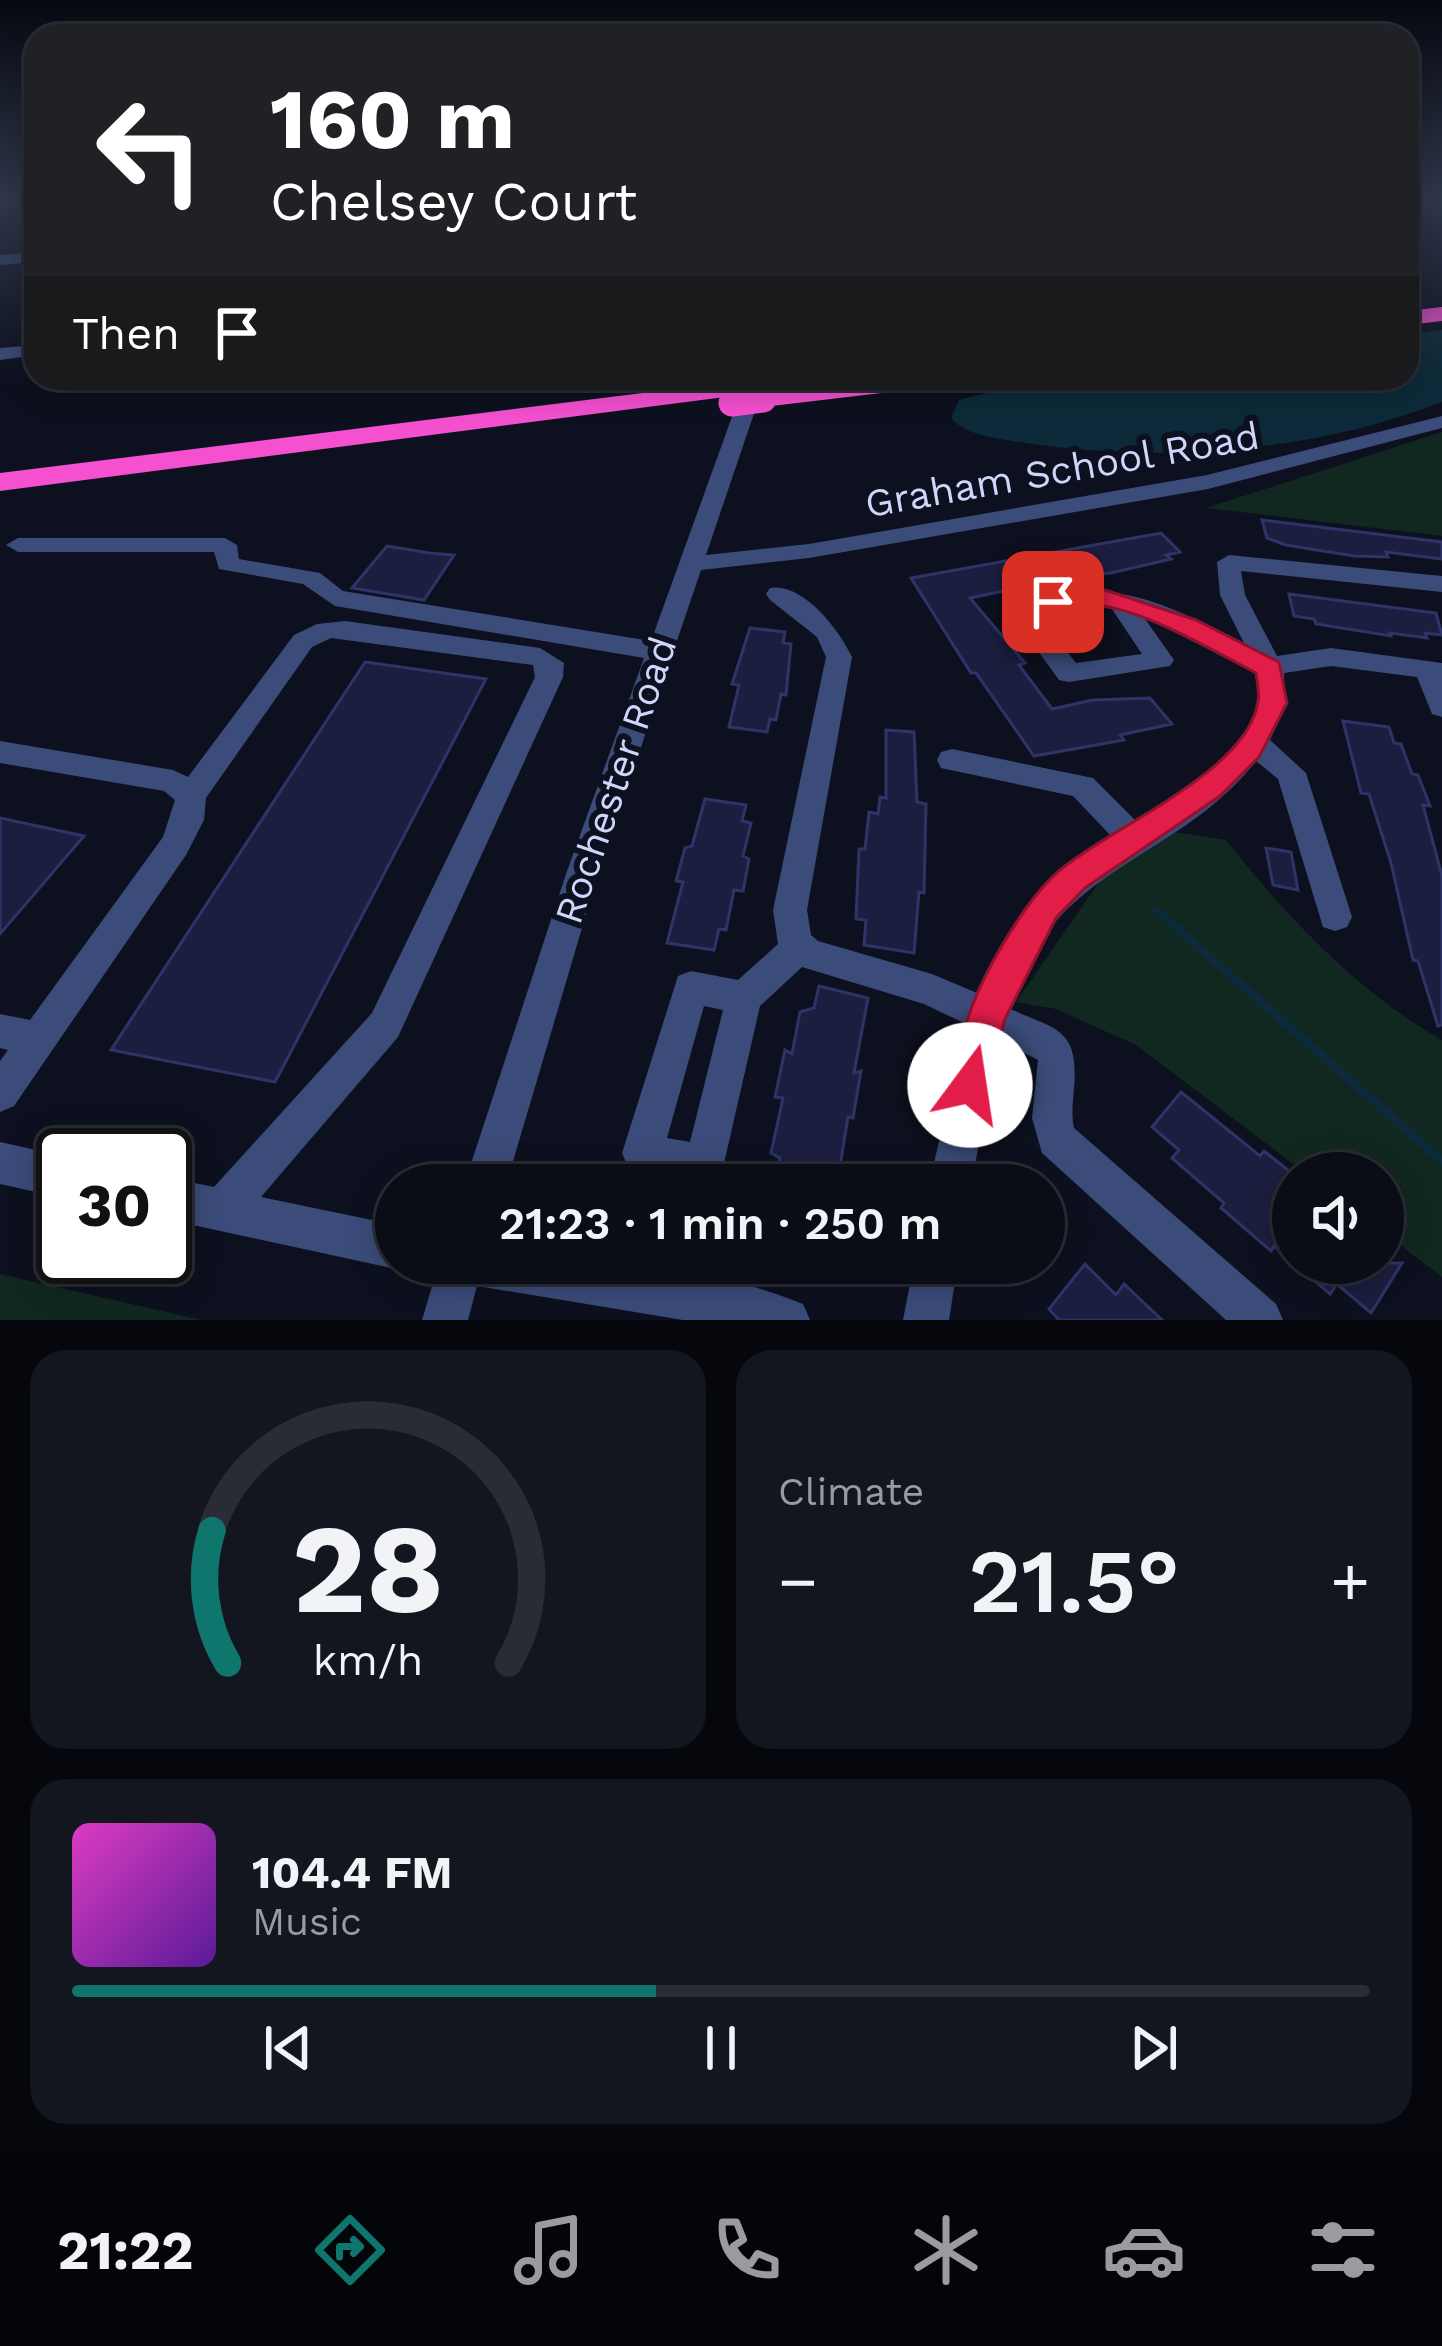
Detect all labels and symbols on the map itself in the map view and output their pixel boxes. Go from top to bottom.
street label: Graham School Road [862,413,1263,526]
pin [1002,551,1104,653]
street label: Rochester Road [545,631,686,929]
position arrow [907,1022,1033,1148]
speed limit sign: 30 [36,1128,192,1284]

